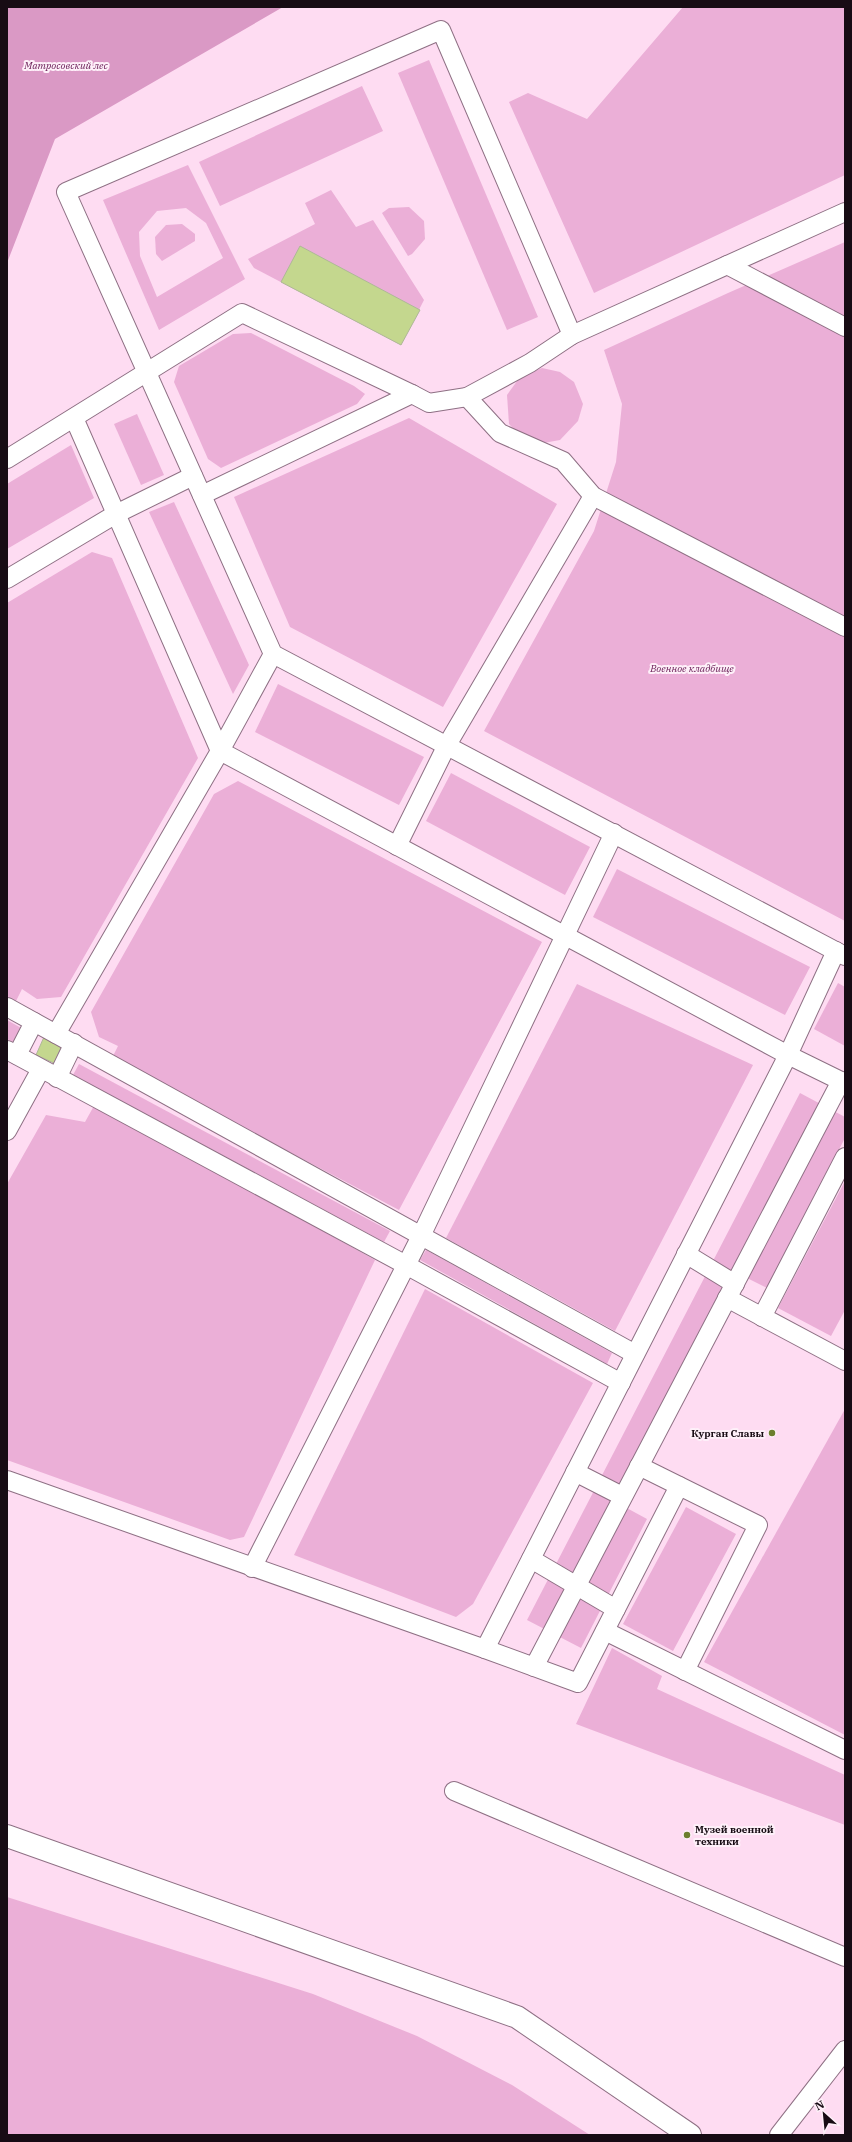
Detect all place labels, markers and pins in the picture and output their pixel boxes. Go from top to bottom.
place label: Курган Славы [691,1427,764,1440]
marker: Курган Славы [767,1428,777,1438]
place label: Музей военной техники [695,1823,774,1848]
marker: Музей военной техники [682,1830,692,1840]

